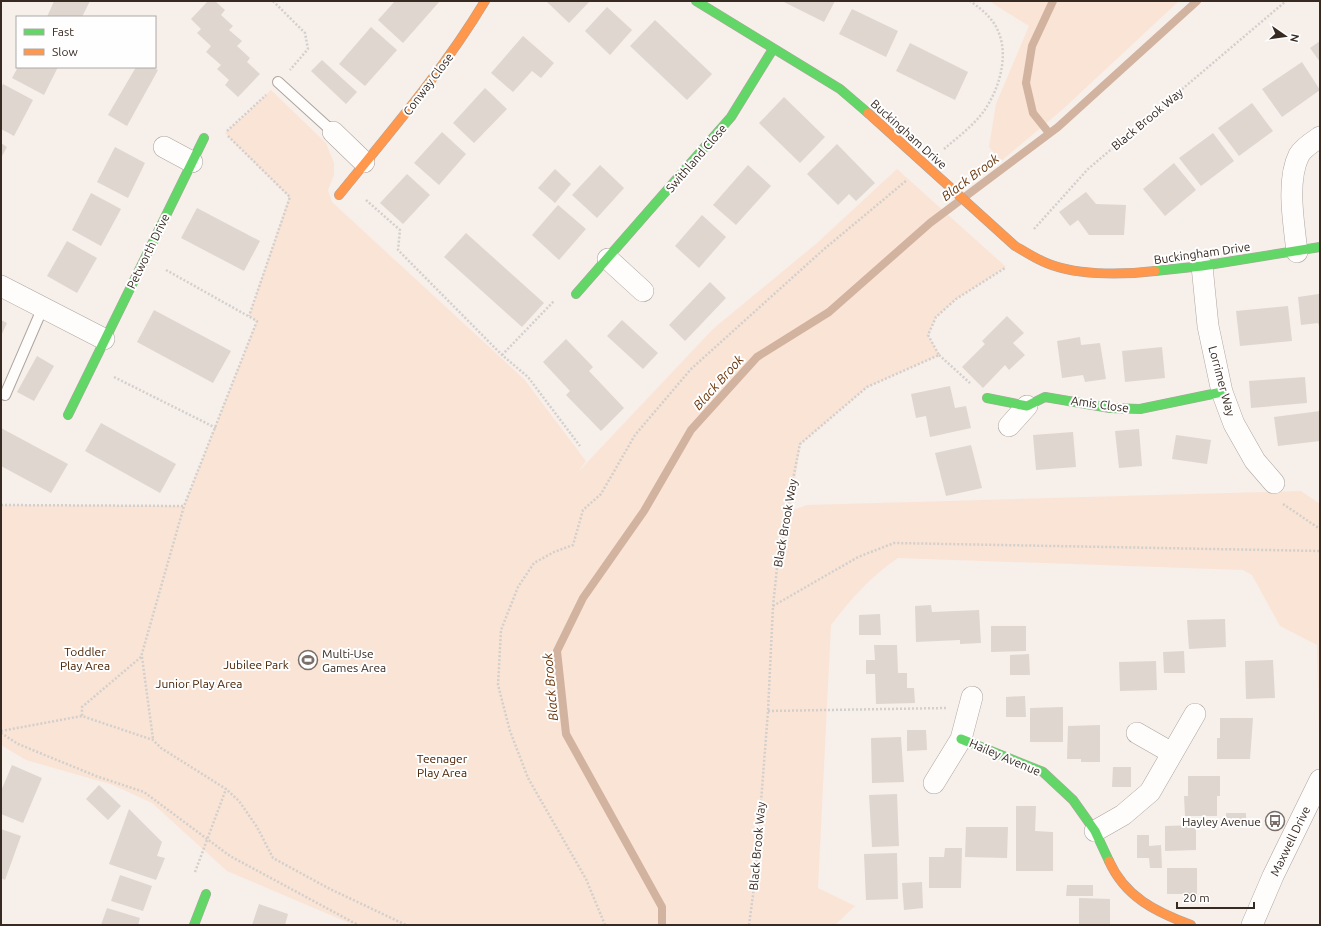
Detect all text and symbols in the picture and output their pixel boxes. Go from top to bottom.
legend [16,16,156,68]
north arrow [1265,16,1305,56]
text: Fast [52,25,74,38]
text: N [1288,33,1302,44]
text: Slow [52,45,78,58]
street label: Conway Close [400,50,456,118]
street label: Black Brook Way [1109,85,1185,153]
street label: Buckingham Drive [869,97,949,171]
street label: Swithland Close [663,122,729,194]
water label: Black Brook [939,151,1002,203]
street label: Petworth Drive [124,211,172,291]
street label: Buckingham Drive [1153,240,1251,266]
street label: Lorrimer Way [1206,344,1238,418]
water label: Black Brook [690,352,746,412]
street label: Amis Close [1070,394,1130,414]
street label: Black Brook Way [771,478,799,568]
park label: Toddler Play Area [60,645,110,672]
place label: Multi-Use Games Area [322,647,386,674]
sports icon: Multi-Use Games Area [297,649,319,671]
water label: Black Brook [540,652,560,722]
park label: Jubilee Park [223,658,289,671]
park label: Junior Play Area [155,677,243,690]
street label: Hailey Avenue [967,736,1043,778]
park label: Teenager Play Area [417,752,468,779]
street label: Black Brook Way [747,801,767,891]
street label: Maxwell Drive [1267,804,1313,878]
bus stop icon: Hayley Avenue [1264,810,1286,832]
place label: Hayley Avenue [1182,815,1261,828]
scale bar [1177,884,1254,910]
text: 20 m [1183,891,1210,904]

